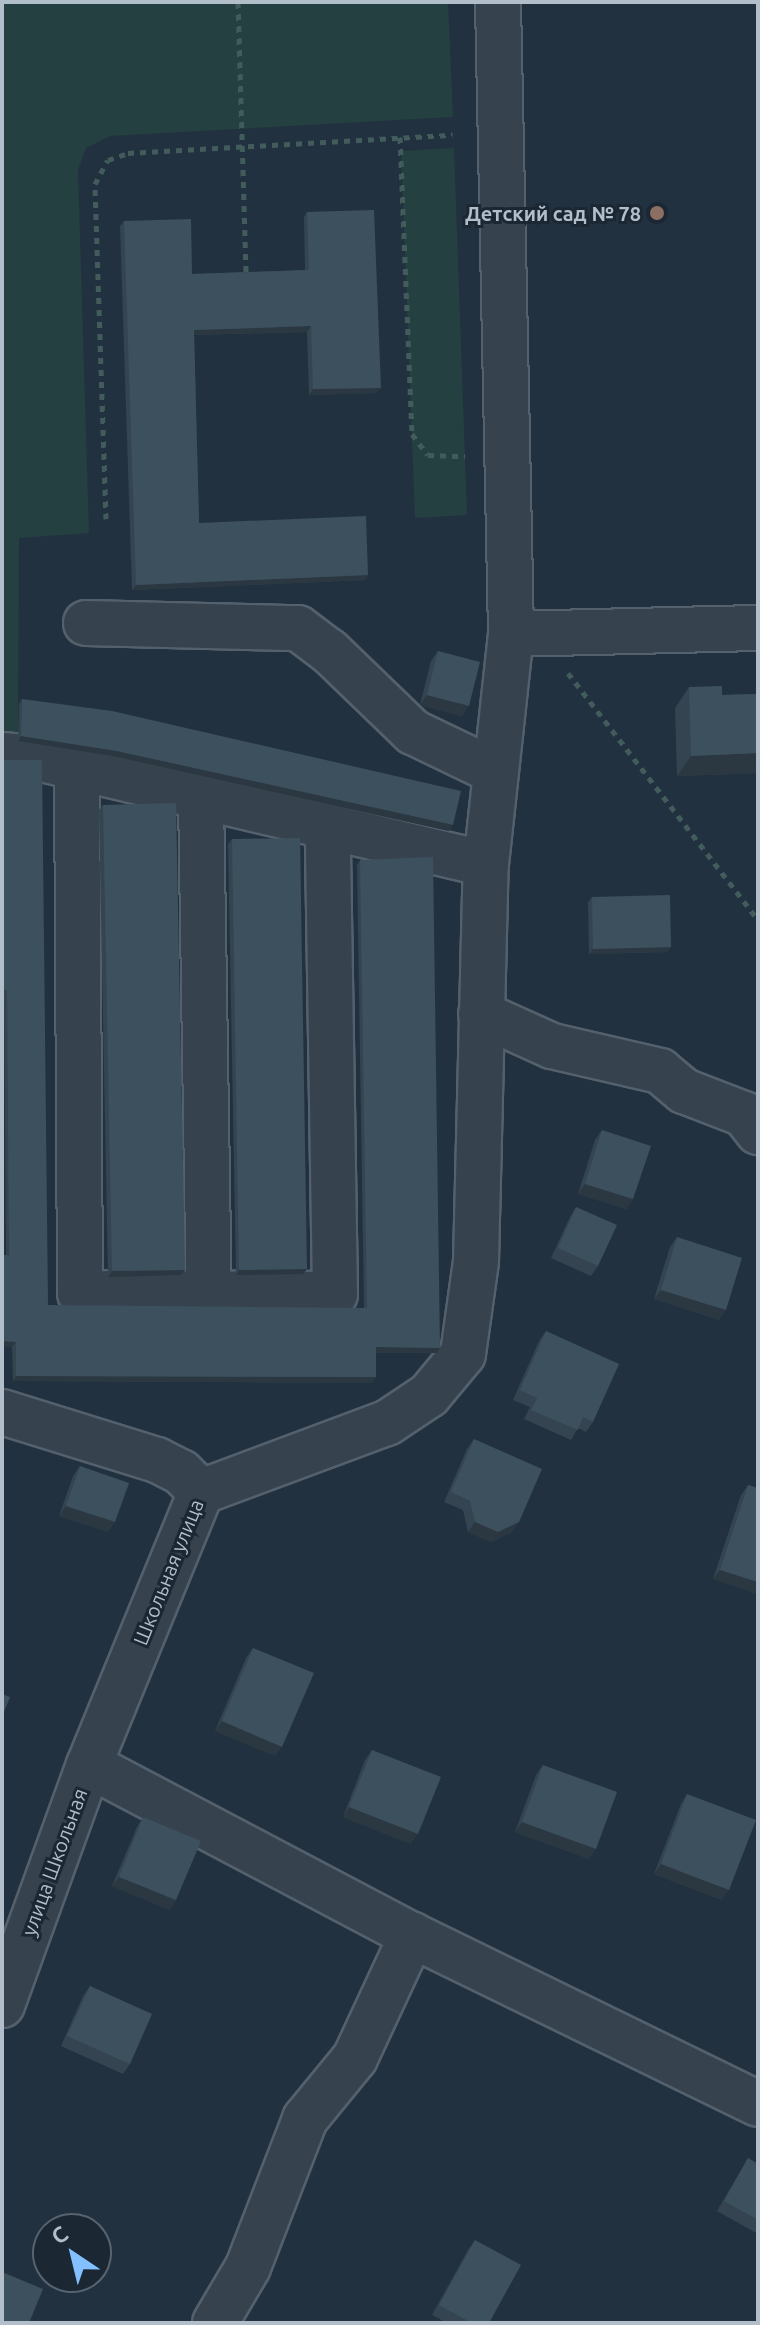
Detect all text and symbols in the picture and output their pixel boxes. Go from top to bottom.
place label: Детский сад № 78 [465,201,641,225]
marker: Детский сад № 78 [648,204,666,222]
street label: Школьная улица [128,1496,208,1648]
street label: улица Школьная [16,1785,92,1939]
north arrow [32,2213,112,2293]
text: С [46,2220,72,2249]

